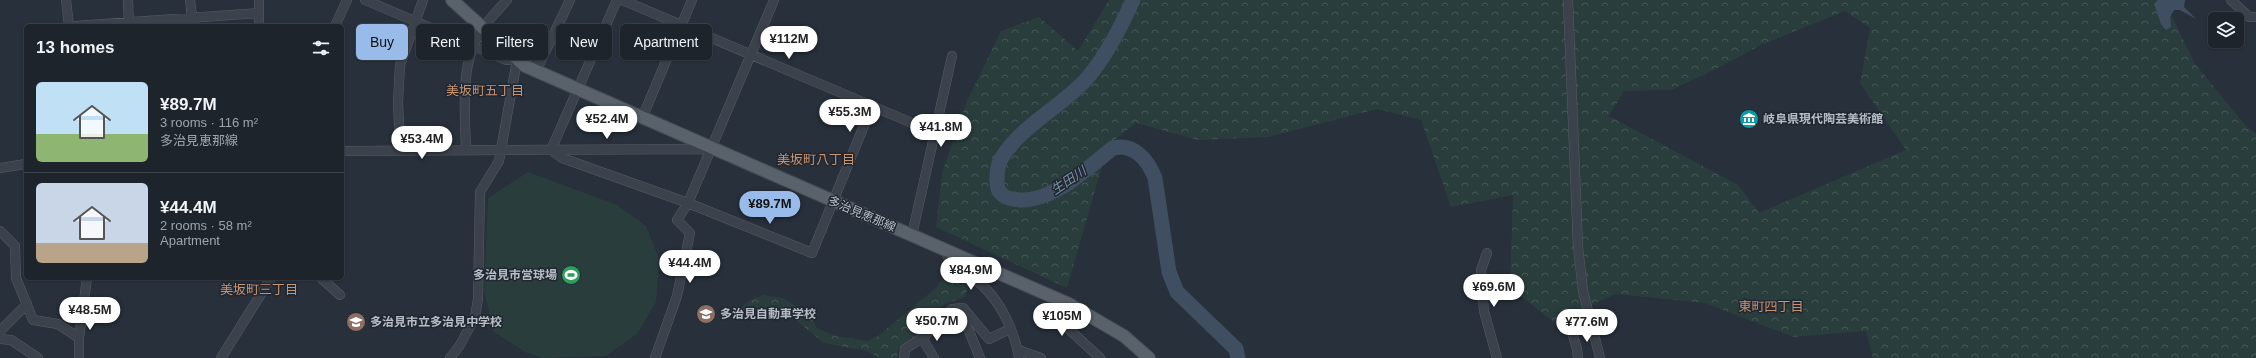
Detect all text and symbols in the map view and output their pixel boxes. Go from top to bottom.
map controls [2208,12,2244,48]
button: layers [2208,12,2244,48]
chip: Buy [356,24,408,60]
chip: Rent [416,24,474,60]
chip: Filters [482,24,548,60]
chip: New [556,24,612,60]
chip: Apartment [620,24,712,60]
pin: ¥112M [761,26,817,60]
text: ¥112M [769,31,809,46]
icon: filters [310,37,332,59]
text: 13 homes [36,38,114,57]
district label: 美坂町五丁目 [446,83,524,98]
text: ¥89.7M [160,95,217,114]
icon: home [68,98,116,146]
pin: ¥55.3M [817,99,883,133]
text: ¥55.3M [828,104,872,119]
pin: ¥52.4M [574,106,640,140]
museum icon: 岐阜県現代陶芸美術館 [1738,108,1760,130]
text: ¥52.4M [585,111,629,126]
place label: 岐阜県現代陶芸美術館 [1763,112,1883,126]
pin: ¥41.8M [908,114,974,148]
text: 3 rooms · 116 m² [160,115,258,130]
text: ¥41.8M [919,119,963,134]
pin: ¥53.4M [389,126,455,160]
text: ¥53.4M [400,131,444,146]
text: 多治見恵那線 [160,133,238,148]
district label: 美坂町八丁目 [777,152,855,167]
water label: 生田川 [1048,162,1090,198]
pin: ¥89.7M [737,191,803,225]
street label: 多治見恵那線 [826,193,898,235]
text: ¥89.7M [748,196,792,211]
text: ¥44.4M [160,198,217,217]
icon: home [68,199,116,247]
text: 2 rooms · 58 m² [160,218,252,233]
text: Apartment [160,233,220,248]
pin: ¥44.4M [657,250,723,284]
text: ¥44.4M [668,255,712,270]
pin: ¥84.9M [938,257,1004,291]
text: ¥84.9M [949,262,993,277]
sports icon: 多治見市営球場 [560,264,582,286]
place label: 多治見市営球場 [473,268,557,282]
pin: ¥69.6M [1461,274,1527,308]
text: ¥69.6M [1472,279,1516,294]
district label: 美坂町三丁目 [220,282,298,297]
pin: ¥48.5M [57,297,123,331]
district label: 東町四丁目 [1738,299,1804,314]
text: ¥48.5M [68,302,112,317]
school or university icon: 多治見自動車学校 [695,303,717,325]
pin: ¥105M [1034,303,1090,337]
place label: 多治見自動車学校 [720,307,816,321]
pin: ¥50.7M [904,308,970,342]
text: ¥105M [1042,308,1082,323]
pin: ¥77.6M [1554,309,1620,343]
school or university icon: 多治見市立多治見中学校 [345,311,367,333]
text: ¥50.7M [915,313,959,328]
text: ¥77.6M [1565,314,1609,329]
place label: 多治見市立多治見中学校 [370,315,502,329]

